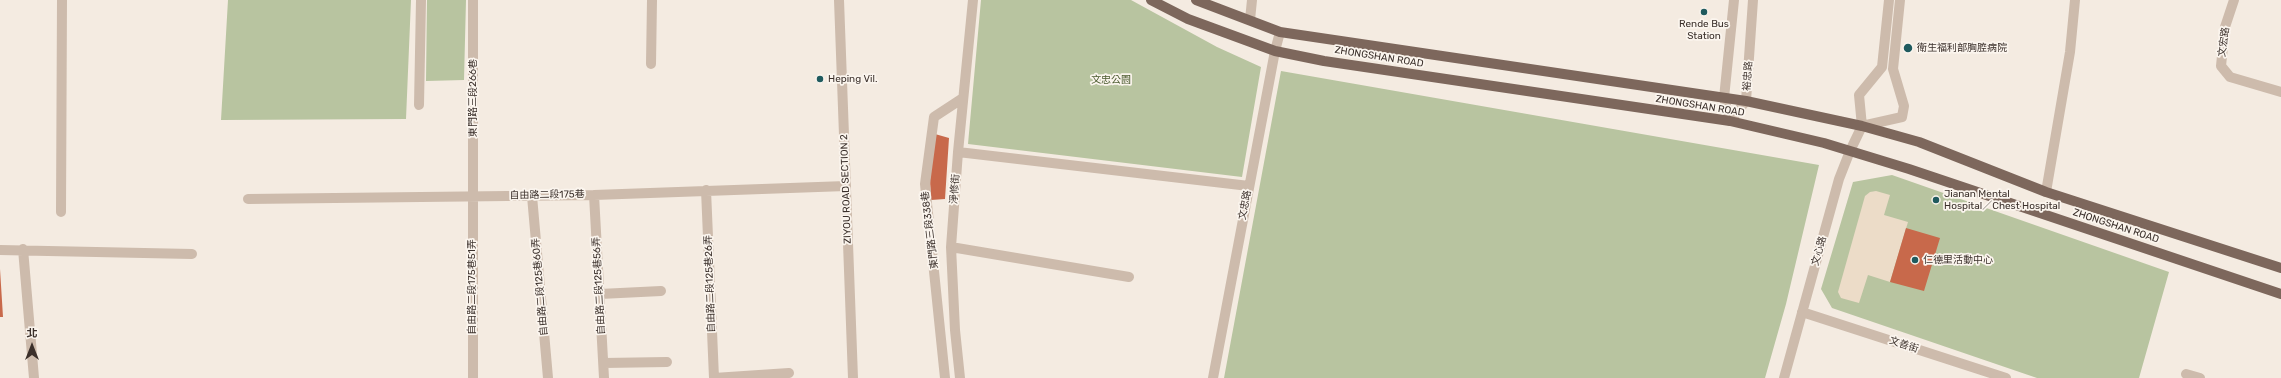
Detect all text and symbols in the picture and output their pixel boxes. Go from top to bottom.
marker: Rende Bus Station [1699,7,1709,17]
place label: Rende Bus Station [1679,18,1729,42]
street label: 文宏路 [2216,26,2232,58]
marker: 衛生福利部胸腔病院 [1902,42,1914,54]
place label: 衛生福利部胸腔病院 [1917,42,2007,54]
street label: ZHONGSHAN ROAD [1334,44,1424,70]
street label: 東門路三段266巷 [467,59,479,137]
street label: 裕忠路 [1741,61,1755,91]
place label: Heping Vil. [828,73,877,85]
marker: Heping Vil. [815,74,825,84]
park label: 文忠公園 [1091,74,1131,86]
street label: ZHONGSHAN ROAD [1655,93,1745,119]
street label: ZIYOU ROAD SECTION 2 [838,134,854,244]
street label: 淨修街 [948,174,962,204]
street label: 自由路二段175巷 [509,188,585,202]
place label: Jianan Mental Hospital／Chest Hospital [1944,188,2060,212]
street label: 文忠路 [1236,189,1254,221]
street label: 東門路三段338巷 [919,190,941,270]
marker: Jianan Mental Hospital／Chest Hospital [1931,195,1941,205]
street label: ZHONGSHAN ROAD [2071,206,2161,246]
street label: 自由路二段125巷26弄 [702,235,718,333]
street label: 文心路 [1809,235,1829,267]
street label: 自由路二段125巷60弄 [530,237,550,337]
street label: 自由路二段125巷56弄 [590,237,608,335]
street label: 自由路二段175巷51弄 [466,239,478,335]
place label: 仁德里活動中心 [1923,254,1993,266]
marker: 仁德里活動中心 [1910,255,1920,265]
north arrow [12,326,52,366]
text: 北 [27,327,38,340]
street label: 文善街 [1888,335,1920,355]

